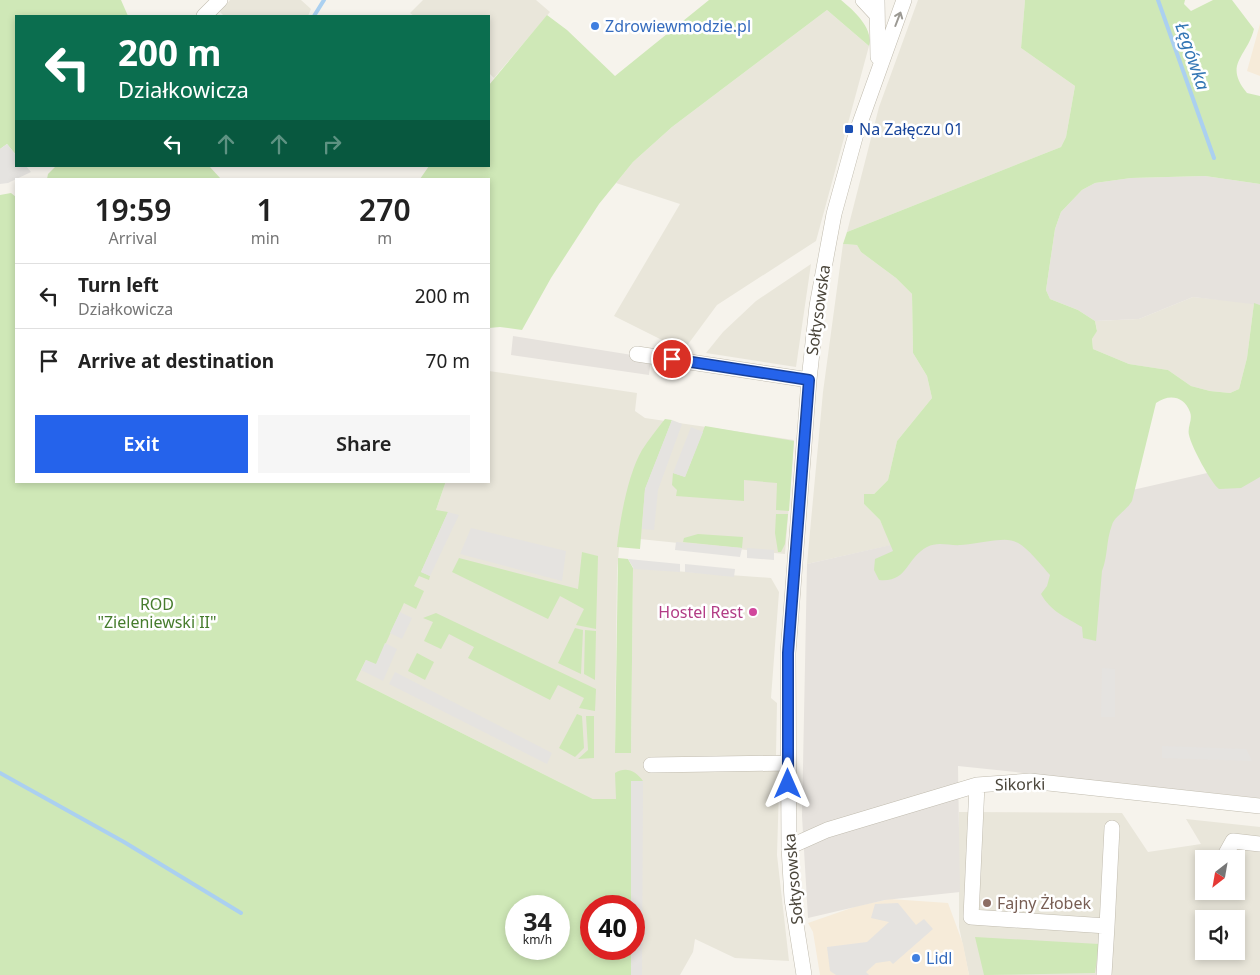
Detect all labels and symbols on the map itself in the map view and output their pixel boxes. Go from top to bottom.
one-way arrow [894,12,903,27]
place label: Zdrowiewmodzie.pl [605,15,751,37]
water label: Łęgówka [1170,19,1216,93]
marker: Zdrowiewmodzie.pl [589,20,601,32]
place label: Na Załęczu 01 [859,118,963,140]
marker: Na Załęczu 01 [843,123,855,135]
street label: Sołtysowska [801,263,835,357]
pin [651,338,693,380]
park label: ROD "Zieleniewski II" [97,593,217,633]
place label: Hostel Rest [658,601,743,623]
marker: Hostel Rest [747,606,759,618]
position arrow [761,757,813,809]
street label: Sikorki [995,773,1045,795]
street label: Sołtysowska [778,833,808,925]
north arrow [1195,850,1245,900]
place label: Fajny Żłobek [997,892,1091,914]
speed limit sign: 40 [580,895,645,960]
marker: Fajny Żłobek [981,897,993,909]
place label: Lidl [926,947,952,969]
marker: Lidl [910,952,922,964]

